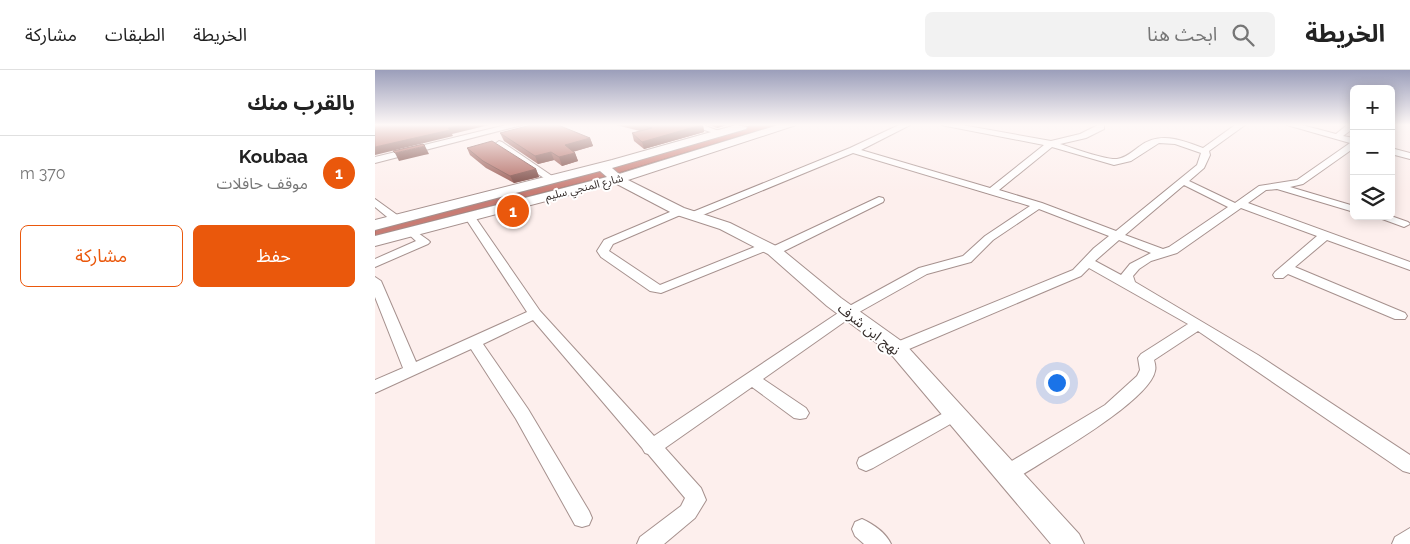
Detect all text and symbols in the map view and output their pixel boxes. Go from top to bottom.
search box [925,12,1275,57]
text: الخريطة [1305,19,1385,48]
icon: search [1229,21,1257,49]
text: ابحث هنا [1147,23,1217,45]
text: مشاركة [25,24,77,45]
text: الطبقات [105,24,165,45]
text: الخريطة [193,24,247,45]
map controls [1350,85,1395,220]
button: + [1350,85,1395,130]
text: بالقرب منك [248,90,355,115]
button: − [1350,130,1395,175]
text: Koubaa [239,145,308,167]
text: 370 m [20,164,66,183]
text: 1 [335,164,343,183]
street label: شارع المنجي سليم [544,171,625,206]
text: موقف حافلات [217,174,308,193]
button: layers [1350,175,1395,220]
pin: 1 [497,192,529,230]
button: مشاركة [20,225,183,287]
button: حفظ [193,225,355,287]
street label: نهج ابن شرف [833,300,903,361]
your location [1044,370,1070,396]

